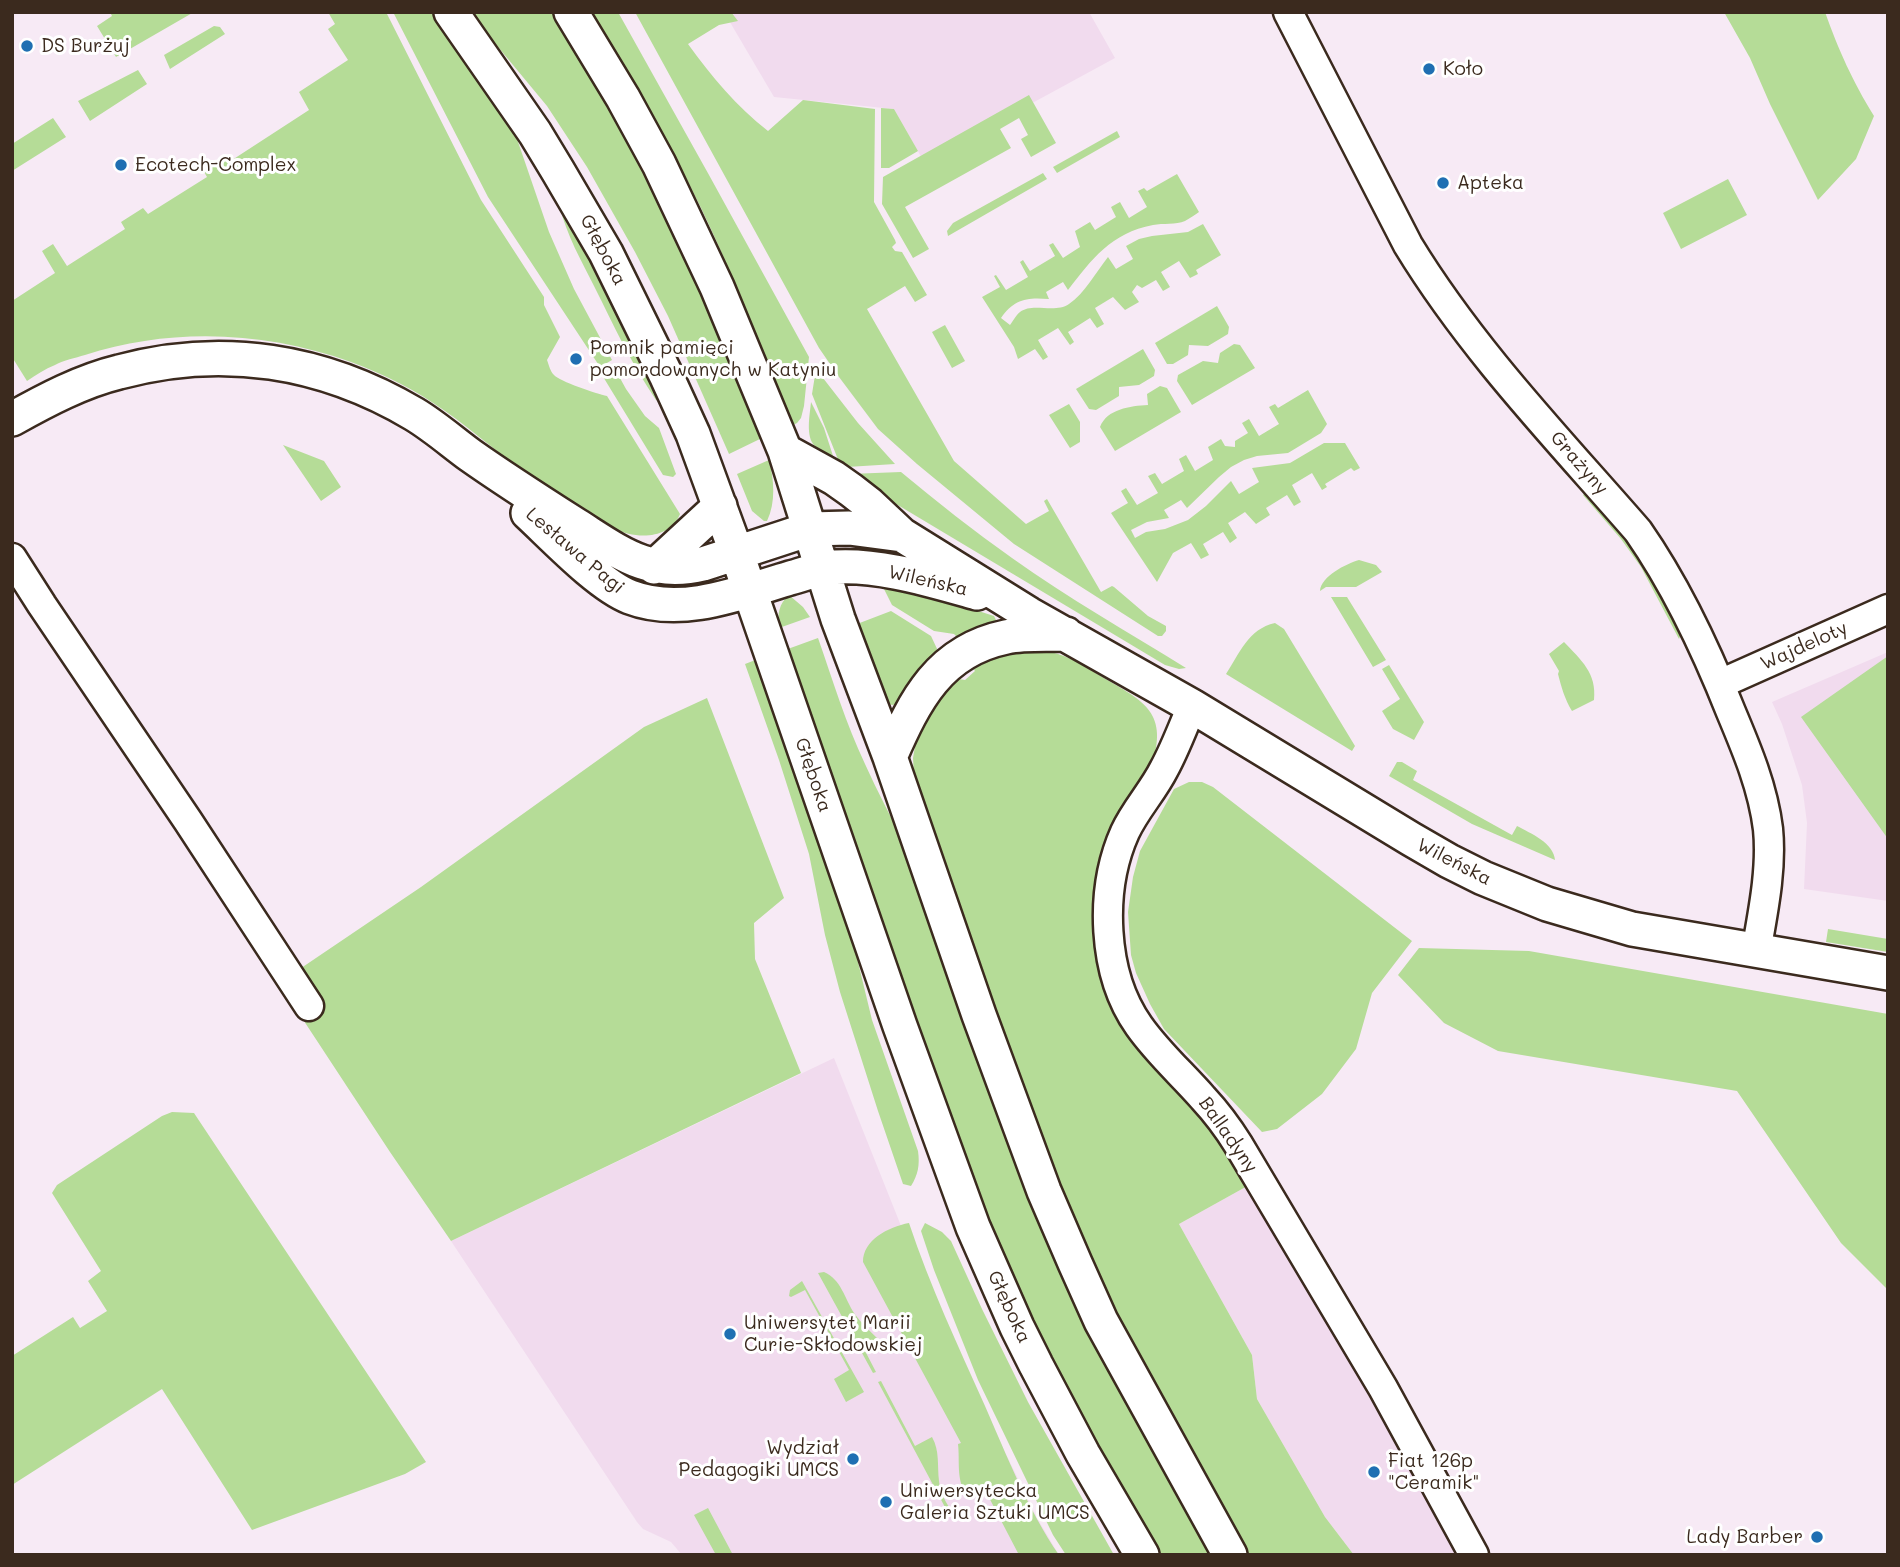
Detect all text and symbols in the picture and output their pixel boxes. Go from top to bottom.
place label: DS Burżuj [41,35,130,57]
marker: DS Burżuj [19,38,35,54]
place label: Koło [1443,58,1483,80]
marker: Koło [1421,61,1437,77]
place label: Ecotech-Complex [135,154,296,176]
marker: Ecotech-Complex [113,157,129,173]
place label: Apteka [1457,172,1524,194]
marker: Apteka [1435,175,1451,191]
street label: Głęboka [575,211,631,289]
place label: Pomnik pamięci pomordowanych w Katyniu [590,337,836,381]
marker: Pomnik pamięci pomordowanych w Katyniu [568,351,584,367]
street label: Grażyny [1545,427,1613,499]
street label: Lesława Pagi [521,503,629,599]
street label: Wileńska [886,561,970,601]
street label: Wajdeloty [1757,617,1851,675]
street label: Głęboka [790,735,836,815]
street label: Wileńska [1413,834,1495,890]
street label: Balladyny [1194,1093,1262,1177]
street label: Głęboka [982,1267,1036,1347]
place label: Uniwersytet Marii Curie-Skłodowskiej [744,1312,922,1356]
marker: Uniwersytet Marii Curie-Skłodowskiej [722,1326,738,1342]
place label: Wydział Pedagogiki UMCS [679,1437,839,1481]
place label: Fiat 126p "Ceramik" [1388,1450,1479,1494]
marker: Wydział Pedagogiki UMCS [845,1451,861,1467]
marker: Fiat 126p "Ceramik" [1366,1464,1382,1480]
place label: Uniwersytecka Galeria Sztuki UMCS [900,1480,1090,1524]
marker: Uniwersytecka Galeria Sztuki UMCS [878,1494,894,1510]
place label: Lady Barber [1687,1526,1803,1548]
marker: Lady Barber [1809,1529,1825,1545]

